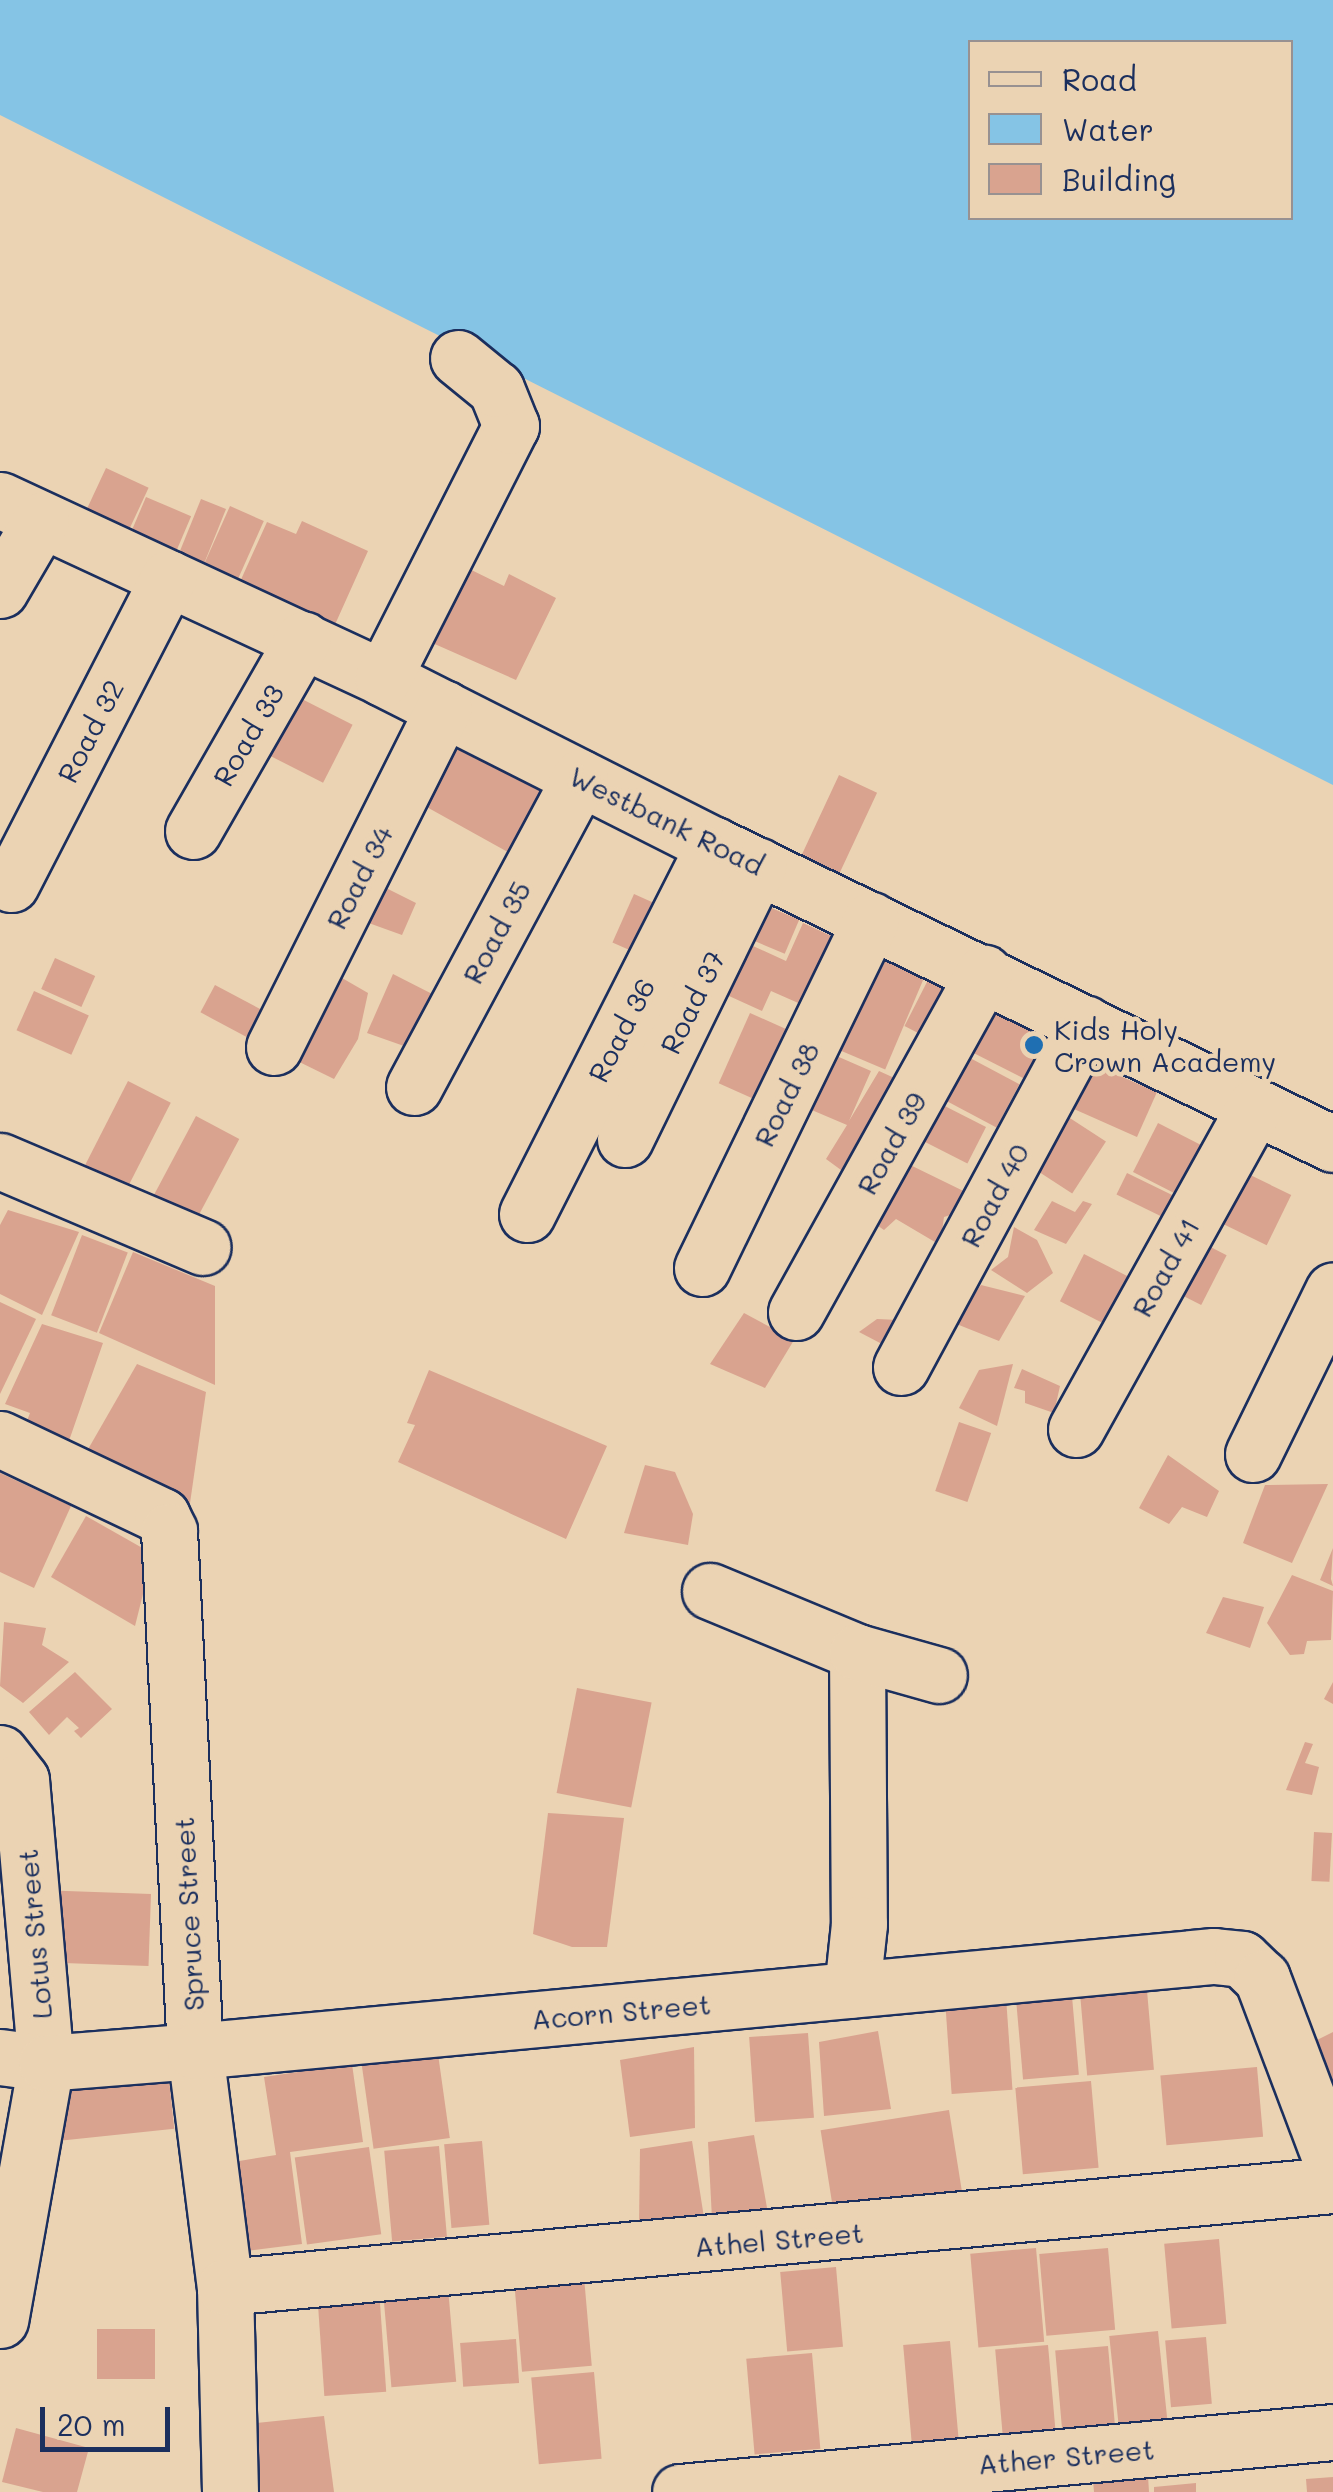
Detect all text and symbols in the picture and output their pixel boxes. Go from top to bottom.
legend [968,40,1293,220]
text: Road [1062,59,1137,99]
text: Water [1062,109,1154,149]
text: Building [1062,159,1176,199]
street label: Road 32 [50,674,130,788]
street label: Road 33 [206,678,290,792]
street label: Westbank Road [564,758,770,882]
street label: Road 34 [319,820,399,934]
street label: Road 35 [455,875,537,989]
street label: Road 37 [653,945,731,1059]
street label: Road 36 [581,972,661,1088]
place label: Kids Holy Crown Academy [1054,1012,1276,1078]
marker: Kids Holy Crown Academy [1023,1034,1045,1056]
street label: Road 38 [746,1036,826,1152]
street label: Road 39 [849,1086,933,1200]
street label: Road 40 [953,1137,1035,1253]
street label: Road 41 [1124,1212,1206,1322]
street label: Spruce Street [166,1816,210,2012]
street label: Lotus Street [10,1848,58,2020]
street label: Acorn Street [530,1986,712,2036]
street label: Athel Street [693,2215,865,2263]
scale bar [45,2387,175,2449]
text: 20 m [57,2404,126,2444]
street label: Ather Street [976,2432,1156,2480]

